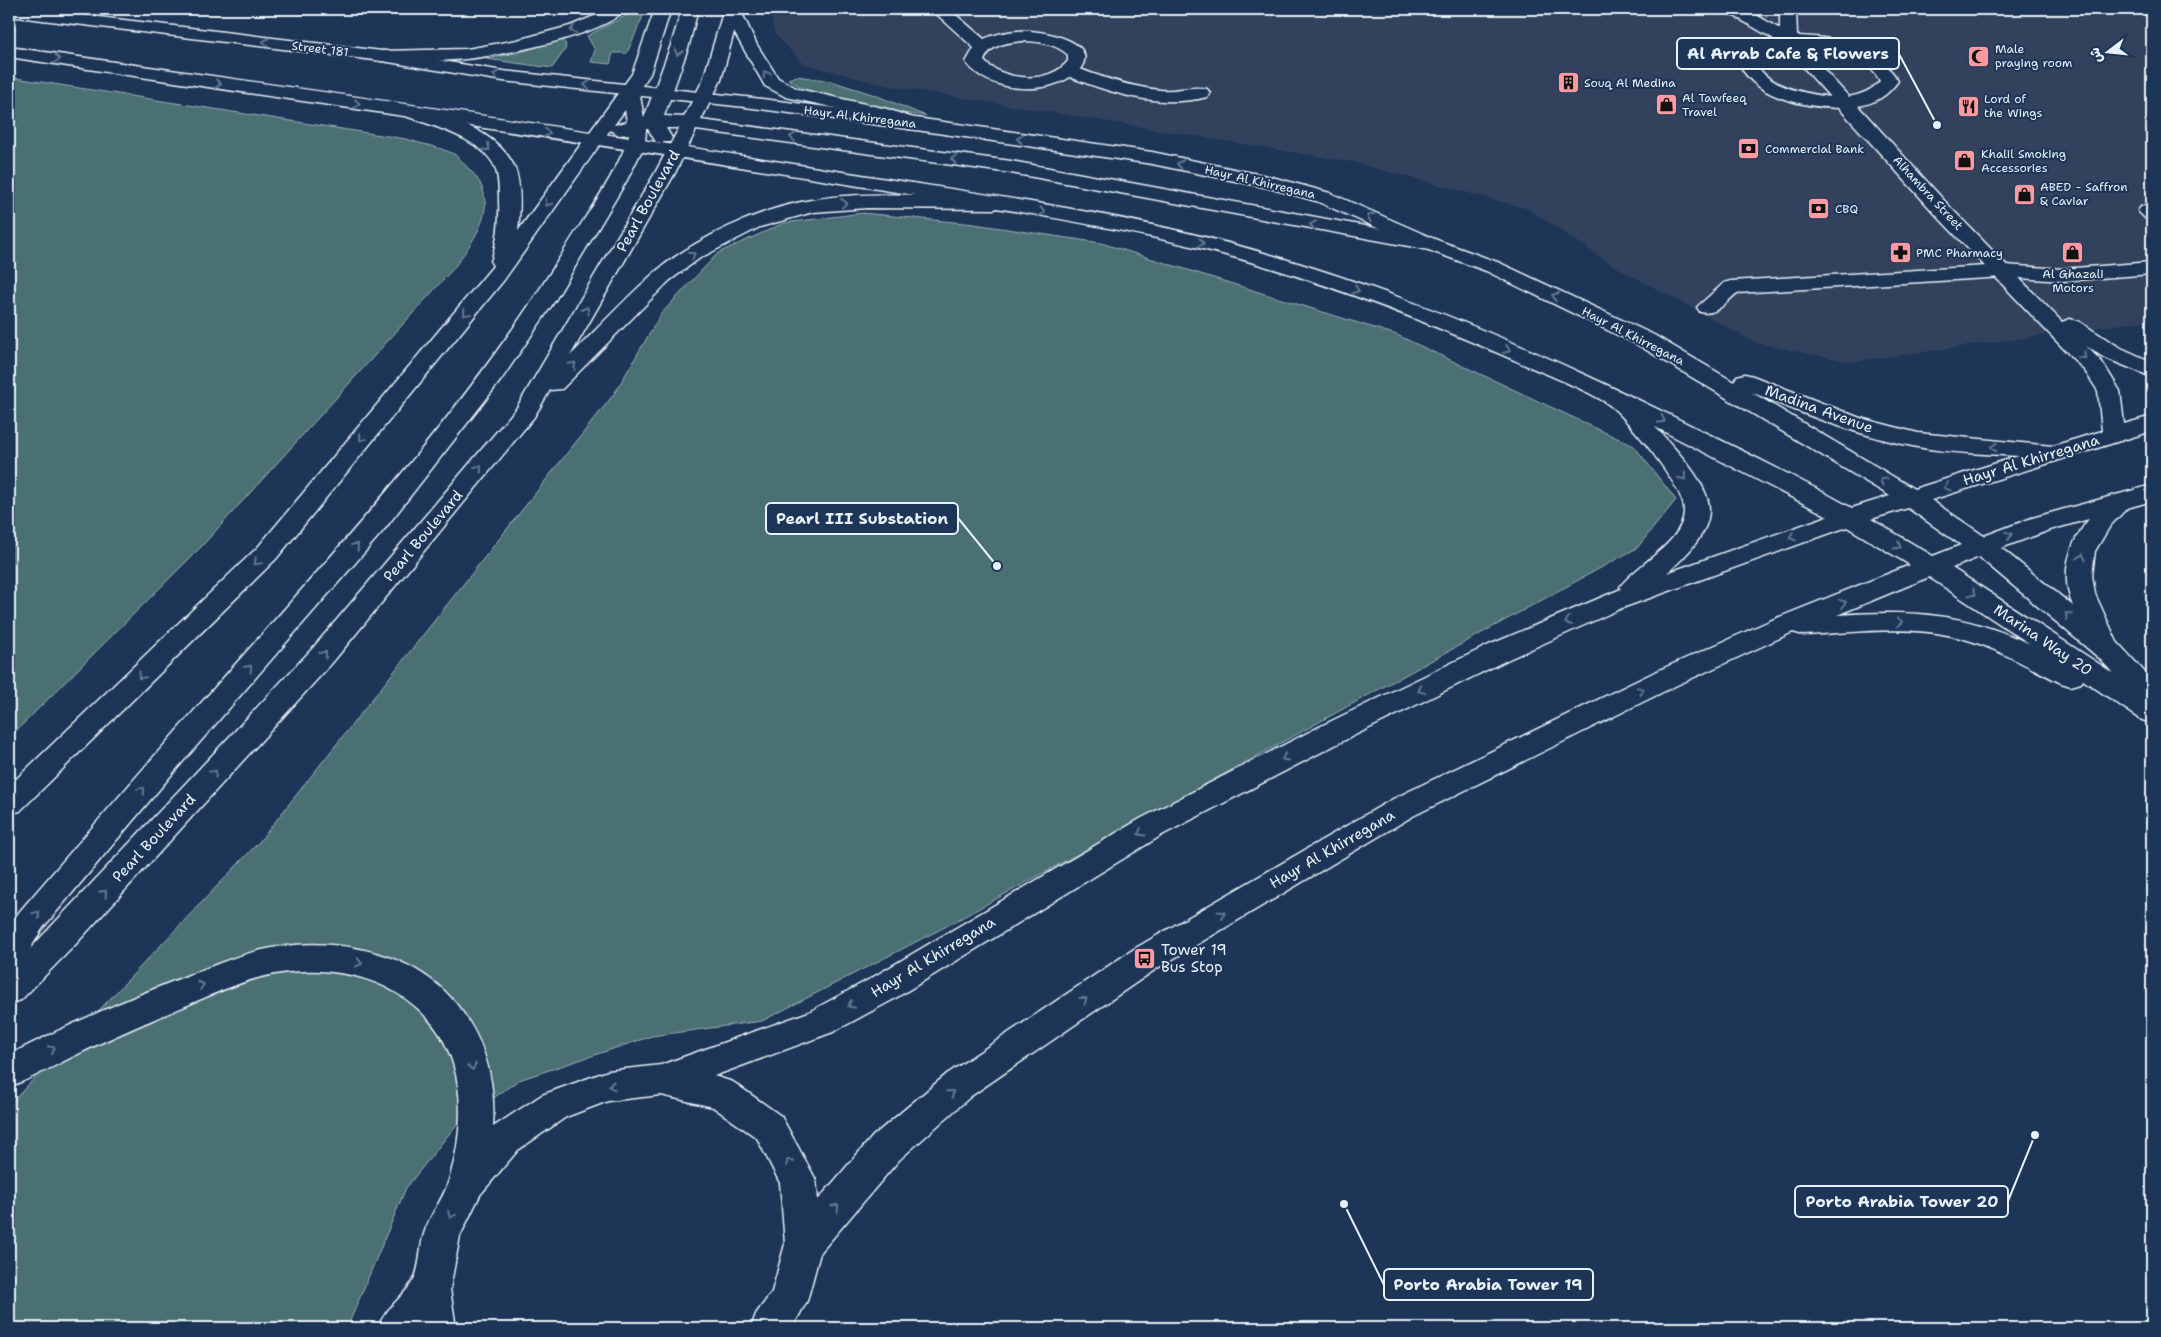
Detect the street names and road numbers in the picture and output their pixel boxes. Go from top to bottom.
street label: Street 181 [291,38,349,60]
street label: Hayr Al Khirregana [803,102,918,132]
street label: Pearl Boulevard [612,146,685,256]
street label: Alhambra Street [1889,152,1967,234]
street label: Hayr Al Khirregana [1203,161,1318,203]
street label: Hayr Al Khirregana [1579,303,1688,369]
street label: Madina Avenue [1762,380,1876,438]
street label: Hayr Al Khirregana [1960,430,2102,490]
street label: Pearl Boulevard [379,486,468,586]
street label: Marina Way 20 [1990,600,2096,680]
street label: Pearl Boulevard [108,789,201,887]
street label: Hayr Al Khirregana [1266,805,1399,893]
street label: Hayr Al Khirregana [867,912,999,1002]

